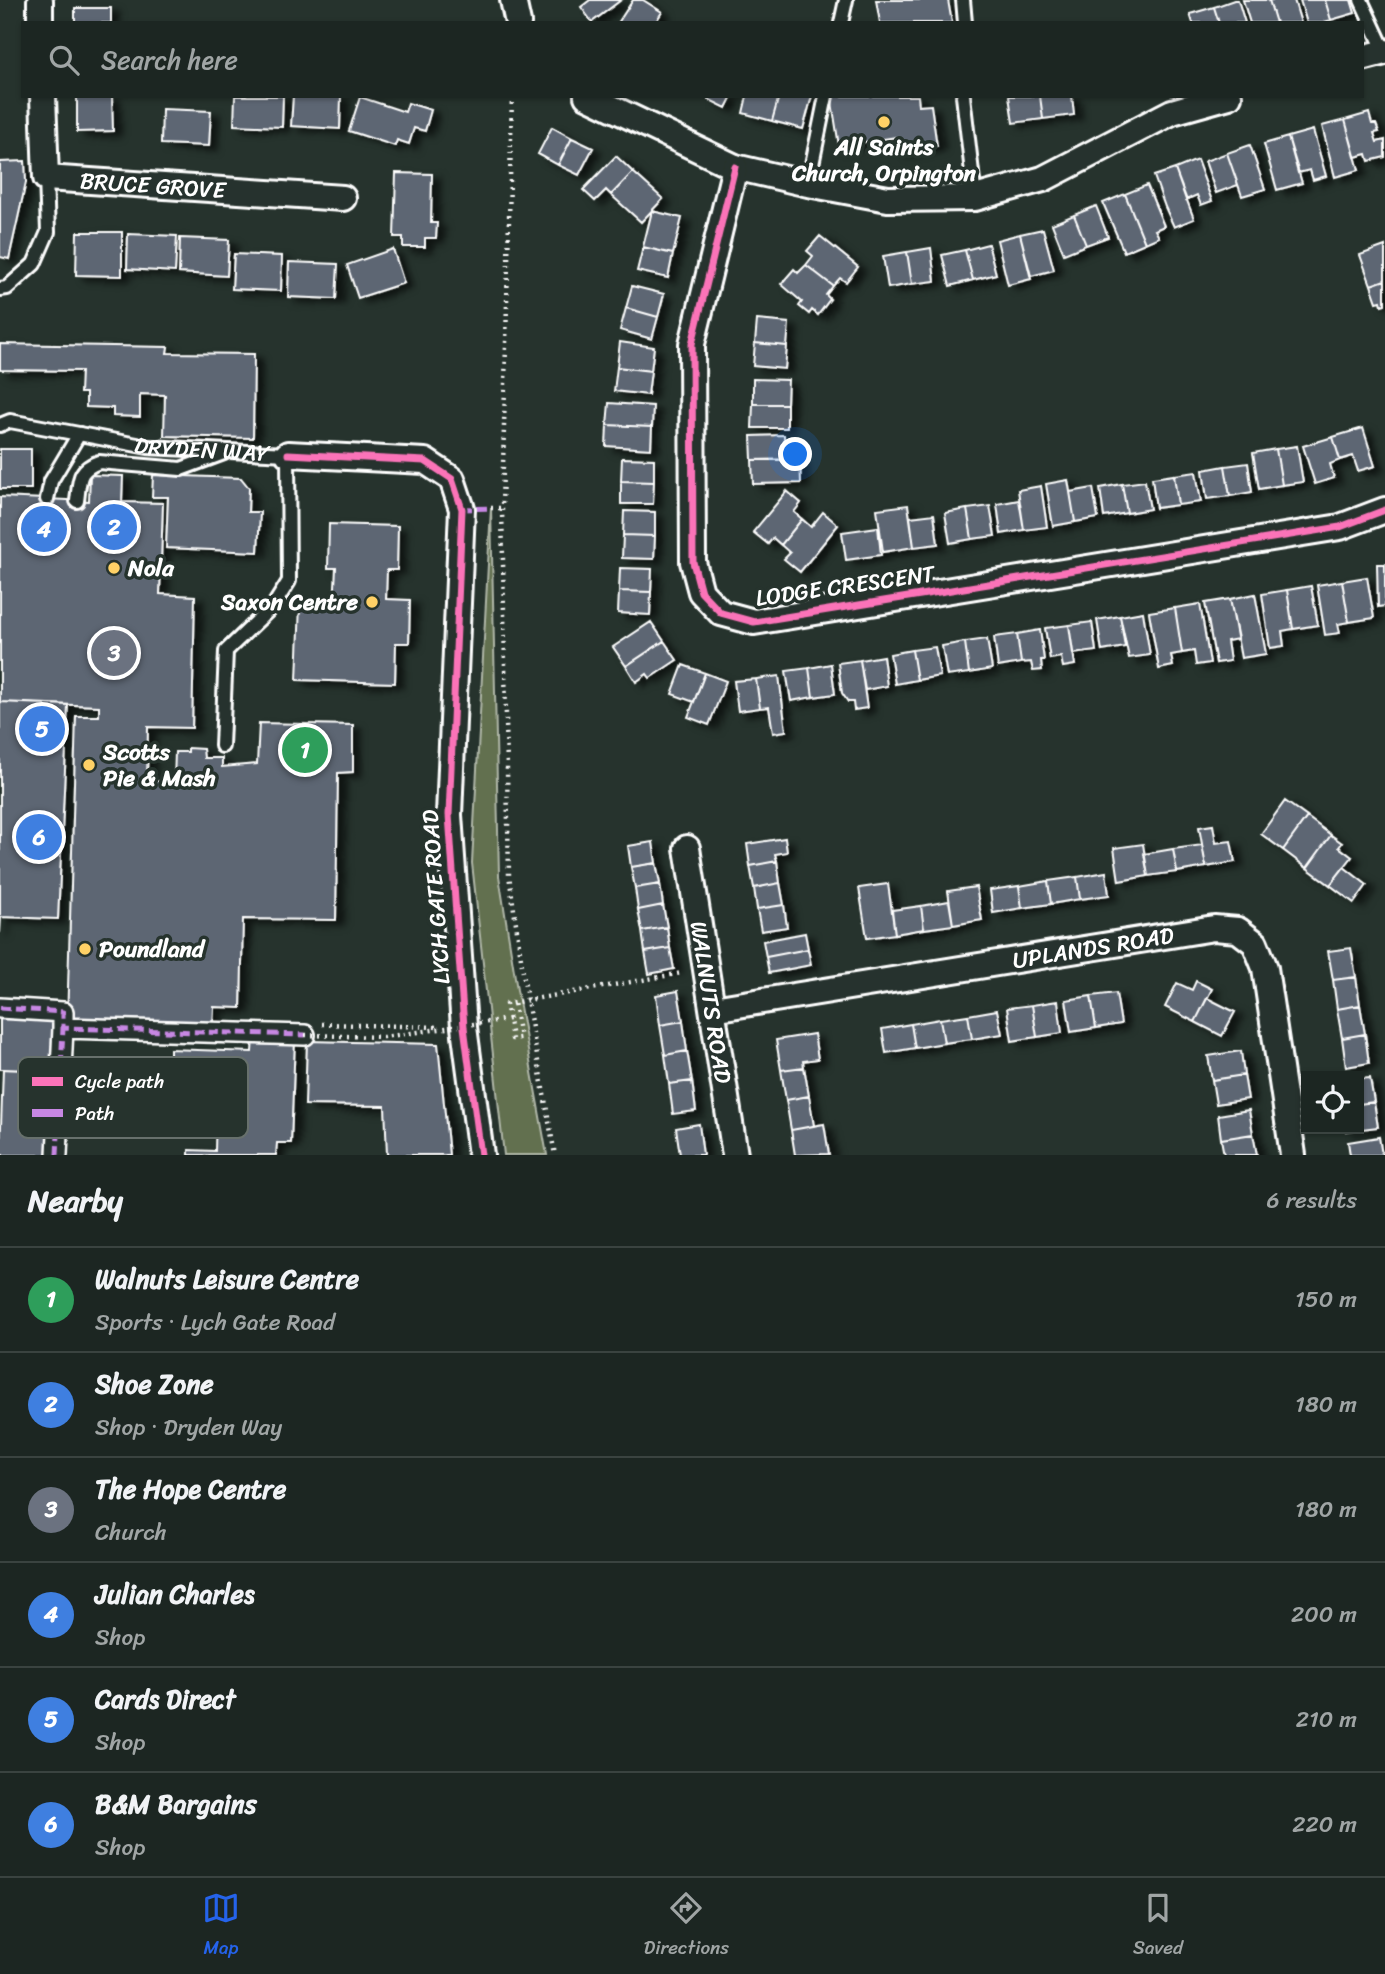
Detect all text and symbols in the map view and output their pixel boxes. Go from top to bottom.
search box [21,21,1364,98]
text: Search here [101,37,238,83]
icon: search [45,41,83,79]
marker: All Saints Church, Orpington [876,114,892,130]
place label: All Saints Church, Orpington [791,127,977,194]
street label: BRUCE GROVE [79,160,228,211]
street label: DRYDEN WAY [131,424,272,474]
your location [778,437,812,471]
pin: 2 [91,501,137,553]
pin: 4 [21,503,67,555]
place label: Nola [127,548,175,589]
street label: LODGE CRESCENT [753,553,939,619]
marker: Nola [106,560,122,576]
place label: Saxon Centre [220,582,358,623]
marker: Saxon Centre [364,594,380,610]
pin: 3 [91,627,137,679]
pin: 5 [19,703,65,755]
pin: 1 [282,724,328,776]
place label: Scotts Pie & Mash [102,732,216,799]
marker: Scotts Pie & Mash [81,757,97,773]
street label: LYCH GATE ROAD [409,808,463,986]
pin: 6 [16,811,62,863]
street label: UPLANDS ROAD [1010,914,1177,981]
street label: WALNUTS ROAD [678,918,744,1086]
place label: Poundland [99,929,206,970]
marker: Poundland [77,941,93,957]
legend [18,1057,248,1138]
text: Cycle path [75,1065,164,1098]
map controls [1301,1071,1364,1134]
button: locate [1301,1071,1364,1134]
text: Path [75,1097,114,1130]
text: Nearby [28,1174,123,1228]
text: 6 results [1267,1180,1357,1221]
text: Walnuts Leisure Centre [95,1256,359,1302]
text: 1 [46,1279,56,1320]
text: 150 m [1295,1279,1357,1320]
text: Sports · Lych Gate Road [95,1302,335,1343]
text: Shoe Zone [95,1361,214,1407]
text: 2 [44,1384,58,1425]
text: 180 m [1295,1384,1357,1425]
text: Shop · Dryden Way [95,1407,282,1448]
text: The Hope Centre [95,1466,286,1512]
text: 3 [45,1489,57,1530]
text: 180 m [1295,1489,1357,1530]
text: Church [95,1512,167,1553]
text: Julian Charles [95,1571,255,1617]
text: 4 [44,1594,58,1635]
text: 200 m [1291,1594,1357,1635]
text: Shop [95,1617,145,1658]
text: Cards Direct [95,1676,235,1722]
text: 5 [44,1699,58,1740]
text: 210 m [1296,1699,1357,1740]
text: Shop [95,1722,145,1763]
text: B&M Bargains [95,1781,257,1827]
text: 6 [44,1804,58,1845]
text: 220 m [1292,1804,1357,1845]
text: Shop [95,1827,145,1868]
tab: Map [202,1889,240,1964]
tab: Directions [644,1889,729,1964]
tab: Saved [1133,1889,1183,1964]

